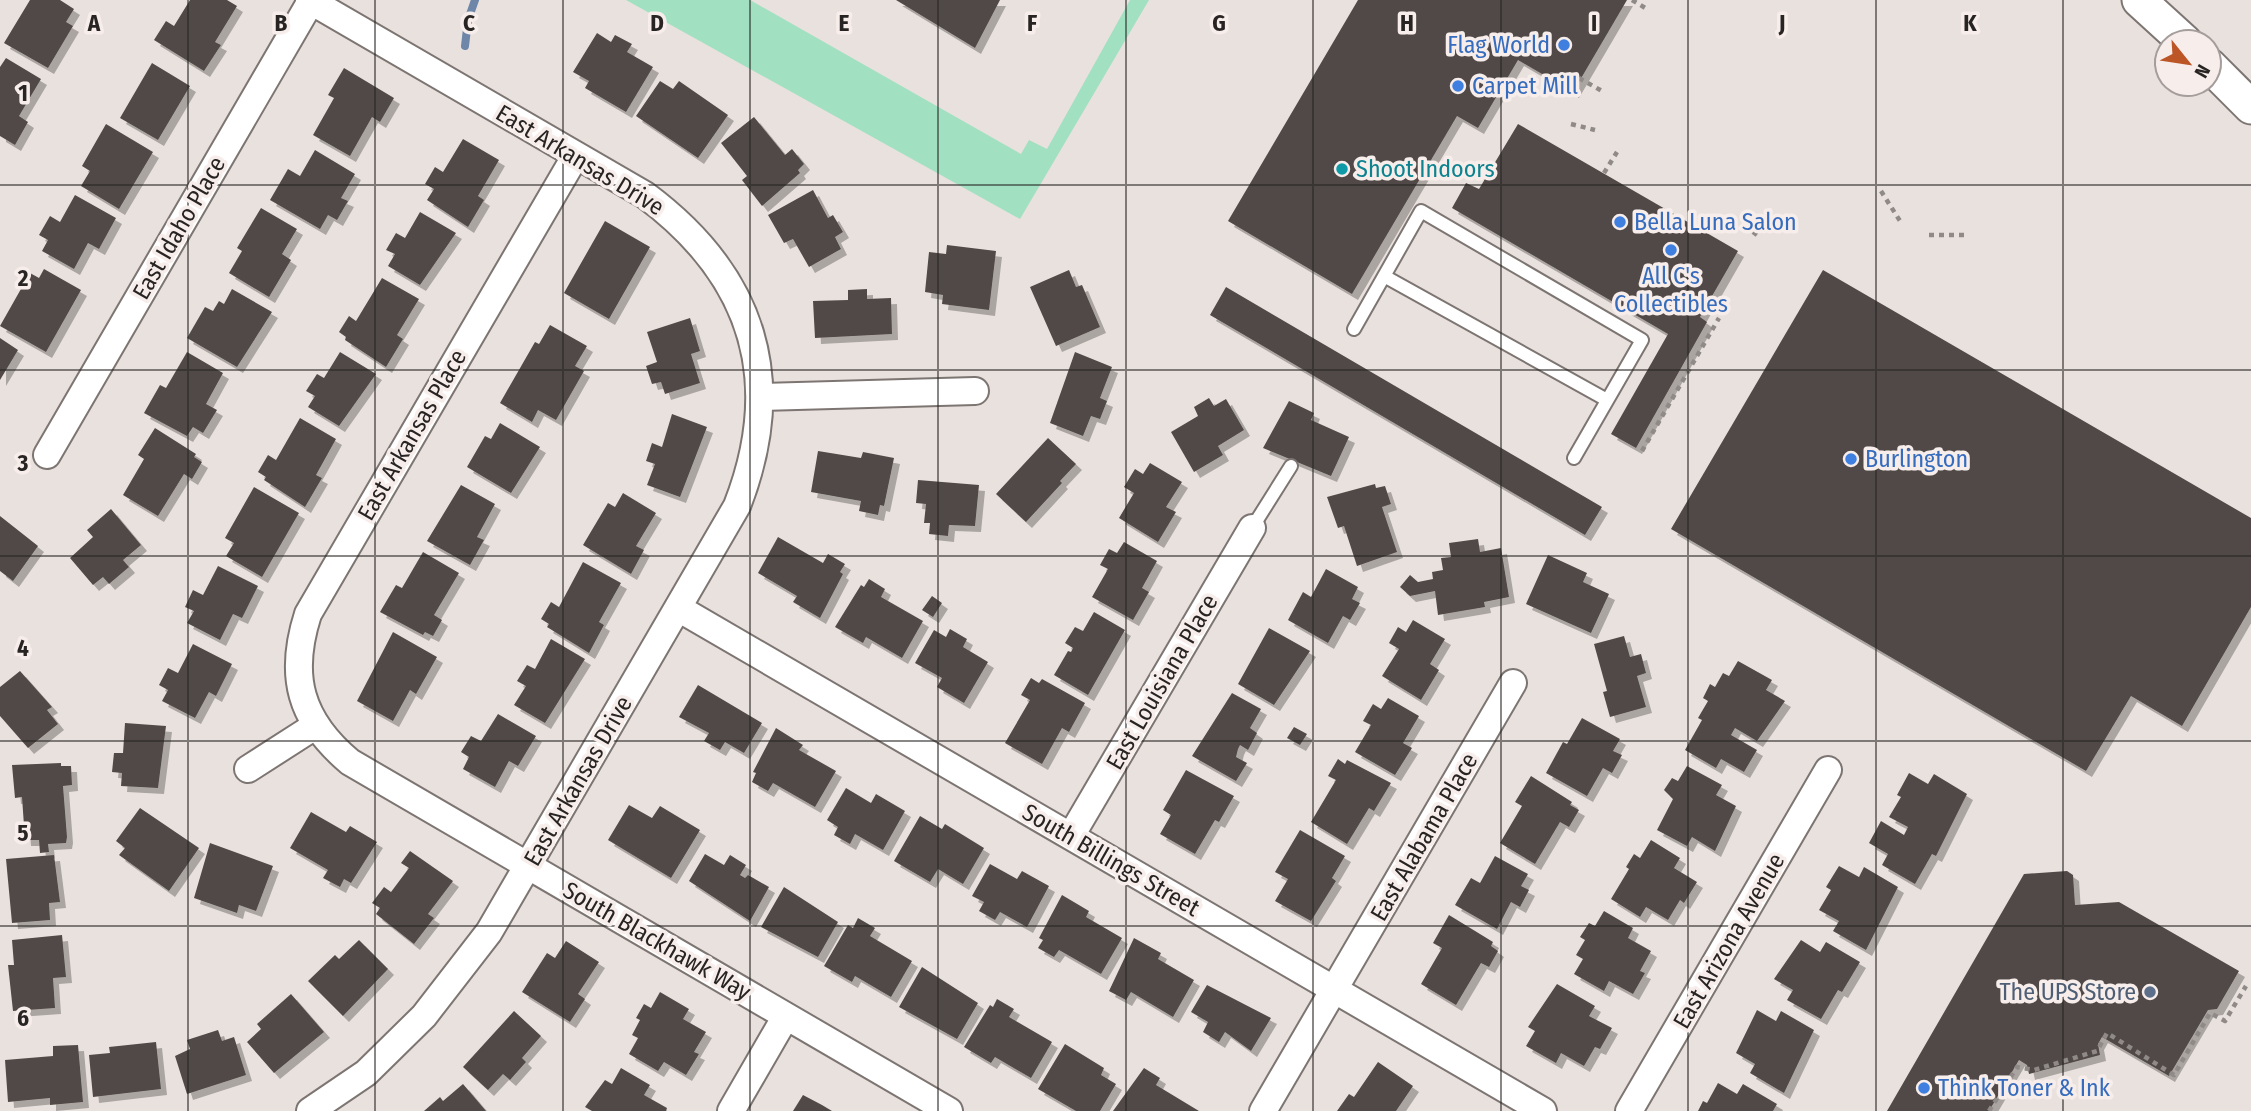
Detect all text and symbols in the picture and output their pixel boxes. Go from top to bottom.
text: A [87,9,101,37]
text: B [275,9,288,37]
text: C [463,9,475,37]
text: D [650,9,664,37]
text: E [839,9,850,37]
text: F [1027,9,1037,37]
text: G [1212,9,1226,37]
text: H [1400,9,1414,37]
text: I [1591,9,1597,37]
text: J [1778,9,1785,37]
text: K [1963,9,1977,37]
north arrow [2153,28,2223,98]
place label: Flag World [1447,31,1550,59]
marker: Flag World [1556,37,1572,53]
text: N [2189,61,2215,82]
place label: Carpet Mill [1472,72,1578,100]
marker: Carpet Mill [1450,78,1466,94]
text: 1 [18,79,28,107]
street label: East Arkansas Drive [491,99,669,221]
street label: East Idaho Place [127,152,231,304]
place label: Shoot Indoors [1356,155,1495,183]
marker: Shoot Indoors [1334,161,1350,177]
place label: Bella Luna Salon [1634,208,1797,236]
marker: Bella Luna Salon [1612,214,1628,230]
marker: All C's Collectibles [1663,242,1679,258]
place label: All C's Collectibles [1614,262,1728,318]
text: 2 [17,264,29,292]
street label: East Arkansas Place [352,345,472,525]
place label: Burlington [1865,445,1968,473]
text: 3 [17,449,29,477]
marker: Burlington [1843,451,1859,467]
street label: East Louisiana Place [1100,589,1224,775]
text: 4 [17,634,29,662]
street label: East Arkansas Drive [518,691,638,871]
street label: East Alabama Place [1365,748,1483,926]
street label: South Billings Street [1017,798,1205,922]
text: 5 [17,819,29,847]
street label: East Arizona Avenue [1668,849,1790,1033]
street label: South Blackhawk Way [558,876,756,1006]
place label: The UPS Store [1999,978,2136,1006]
marker: The UPS Store [2142,984,2158,1000]
text: 6 [17,1004,29,1032]
place label: Think Toner & Ink [1938,1074,2111,1102]
marker: Think Toner & Ink [1916,1080,1932,1096]

